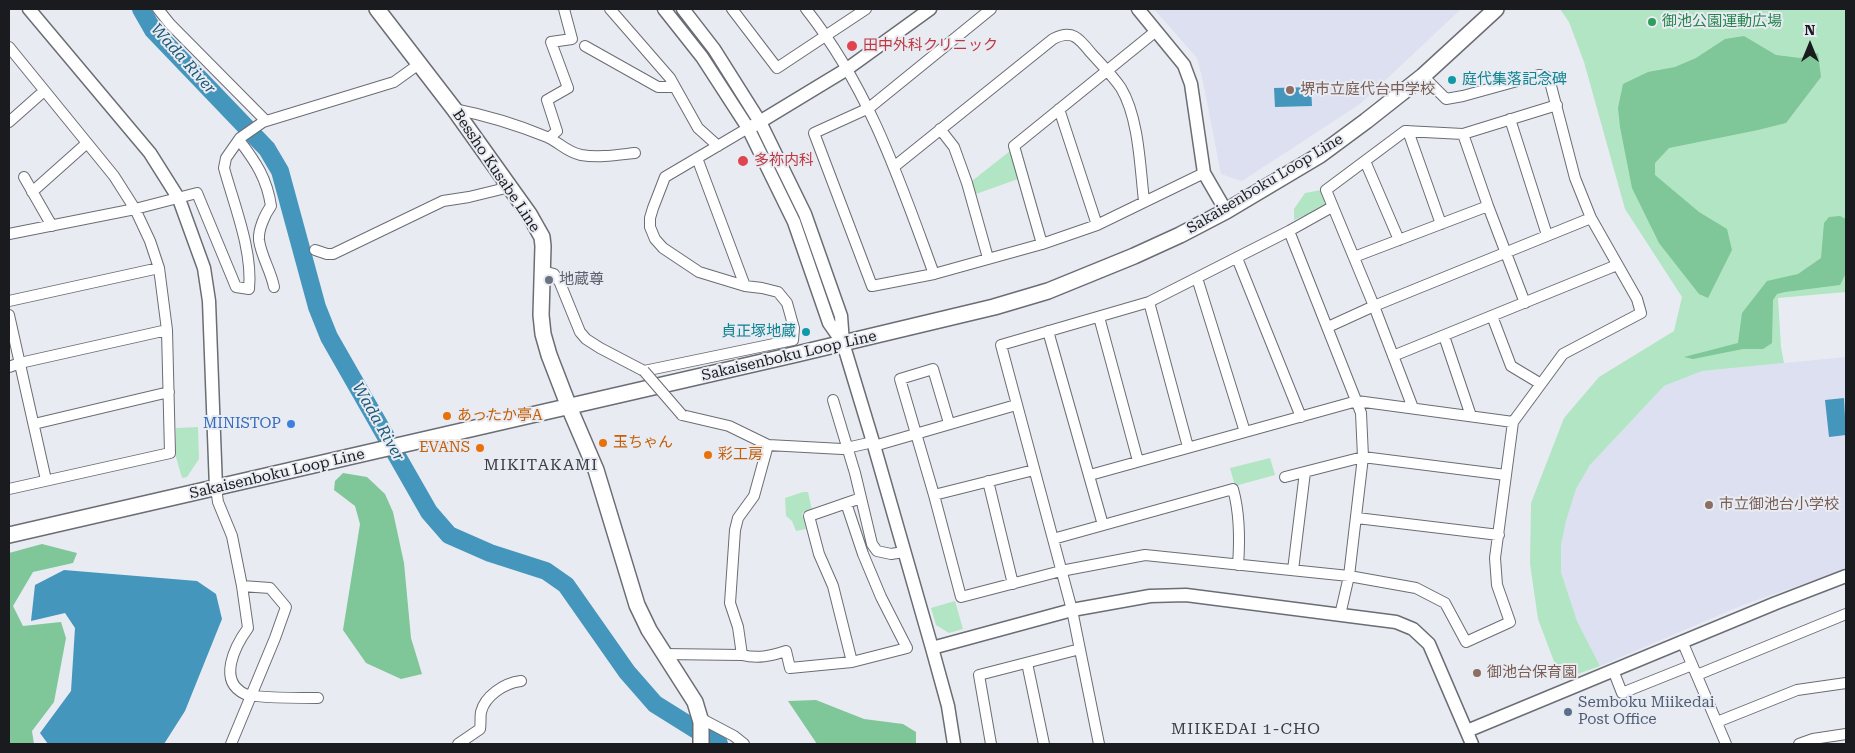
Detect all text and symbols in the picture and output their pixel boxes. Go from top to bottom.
place label: 御池公園運動広場 [1662,13,1782,31]
marker: 御池公園運動広場 [1646,16,1658,28]
water label: Wada River [146,20,220,98]
north arrow [1785,20,1835,70]
text: N [1805,22,1815,38]
place label: 田中外科クリニック [863,37,998,55]
marker: 田中外科クリニック [845,39,859,53]
place label: 庭代集落記念碑 [1462,71,1567,89]
marker: 庭代集落記念碑 [1446,74,1458,86]
place label: 堺市立庭代台中学校 [1300,81,1435,99]
marker: 堺市立庭代台中学校 [1284,84,1296,96]
street label: Bessho Kusabe Line [448,106,544,236]
street label: Sakaisenboku Loop Line [1184,130,1346,238]
place label: 多祢内科 [754,152,814,170]
marker: 多祢内科 [736,154,750,168]
place label: 地蔵尊 [559,271,604,289]
marker: 地蔵尊 [543,274,555,286]
place label: 貞正塚地蔵 [721,323,796,341]
marker: 貞正塚地蔵 [800,326,812,338]
street label: Sakaisenboku Loop Line [700,327,878,385]
water label: Wada River [348,379,408,465]
place label: あったか亭A [457,407,542,425]
marker: あったか亭A [441,410,453,422]
place label: MINISTOP [203,415,281,433]
marker: MINISTOP [285,418,297,430]
place label: 玉ちゃん [613,434,673,452]
marker: 玉ちゃん [597,437,609,449]
place label: EVANS [419,439,470,457]
marker: EVANS [474,442,486,454]
street label: Sakaisenboku Loop Line [188,445,366,503]
place label: 彩工房 [718,446,763,464]
marker: 彩工房 [702,449,714,461]
district label: MIKITAKAMI [482,455,600,475]
place label: 市立御池台小学校 [1719,496,1839,514]
marker: 市立御池台小学校 [1703,499,1715,511]
place label: 御池台保育園 [1487,664,1577,682]
marker: 御池台保育園 [1471,667,1483,679]
place label: Semboku Miikedai Post Office [1578,694,1714,729]
marker: Semboku Miikedai Post Office [1562,706,1574,718]
district label: MIIKEDAI 1-CHO [1169,719,1323,739]

